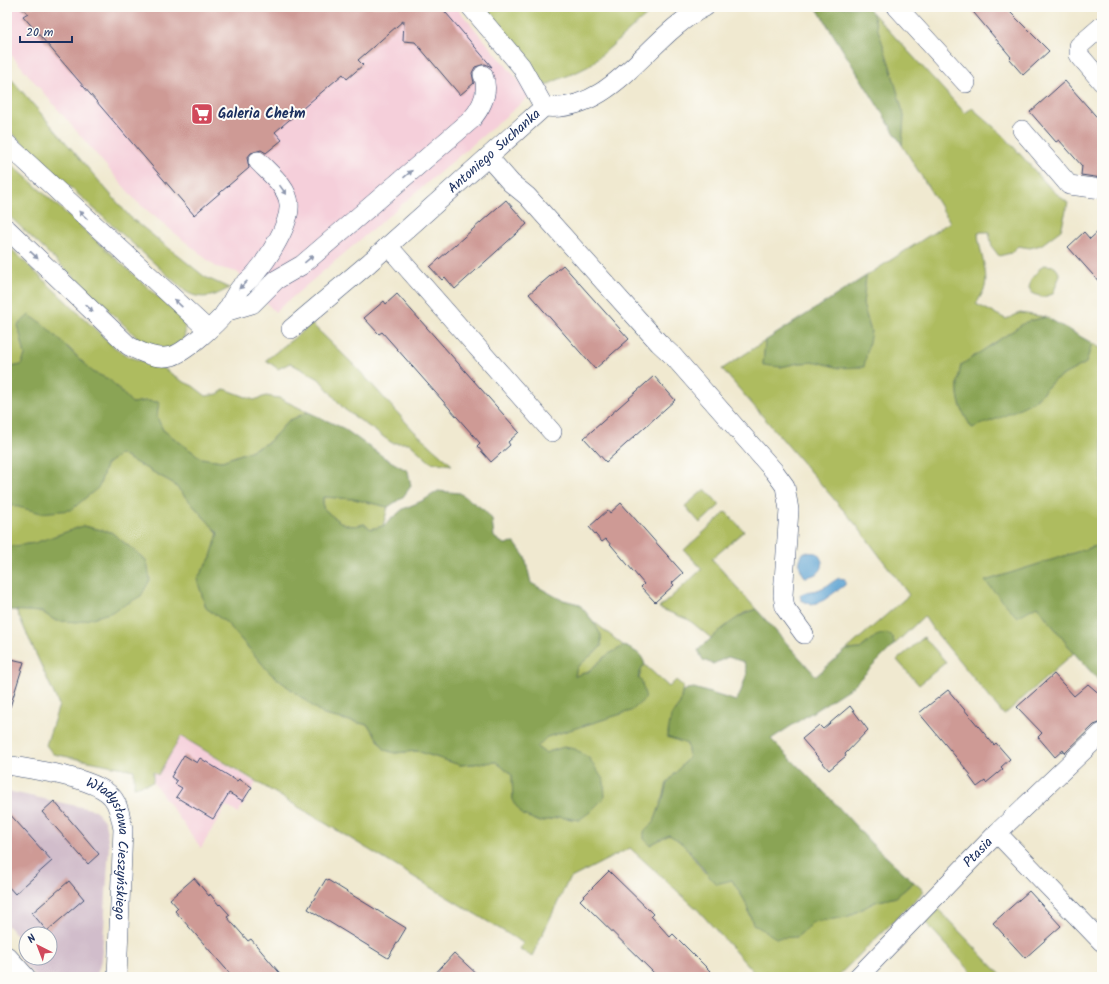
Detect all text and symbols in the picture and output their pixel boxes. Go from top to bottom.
scale bar [20,18,72,44]
text: 20 m [26,23,54,42]
supermarket icon: Galeria Chełm [189,101,215,127]
place label: Galeria Chełm [218,103,306,125]
street label: Antoniego Suchanka [443,104,546,199]
one-way arrow [403,170,413,179]
one-way arrow [279,185,287,195]
one-way arrow [78,210,88,220]
one-way arrow [29,251,39,260]
one-way arrow [304,255,314,263]
one-way arrow [238,280,248,290]
one-way arrow [173,298,184,307]
one-way arrow [84,303,94,313]
street label: Władysława Cieszyńskiego [83,772,134,920]
street label: Ptasia [958,832,998,873]
north arrow [18,926,58,966]
text: N [23,930,41,948]

